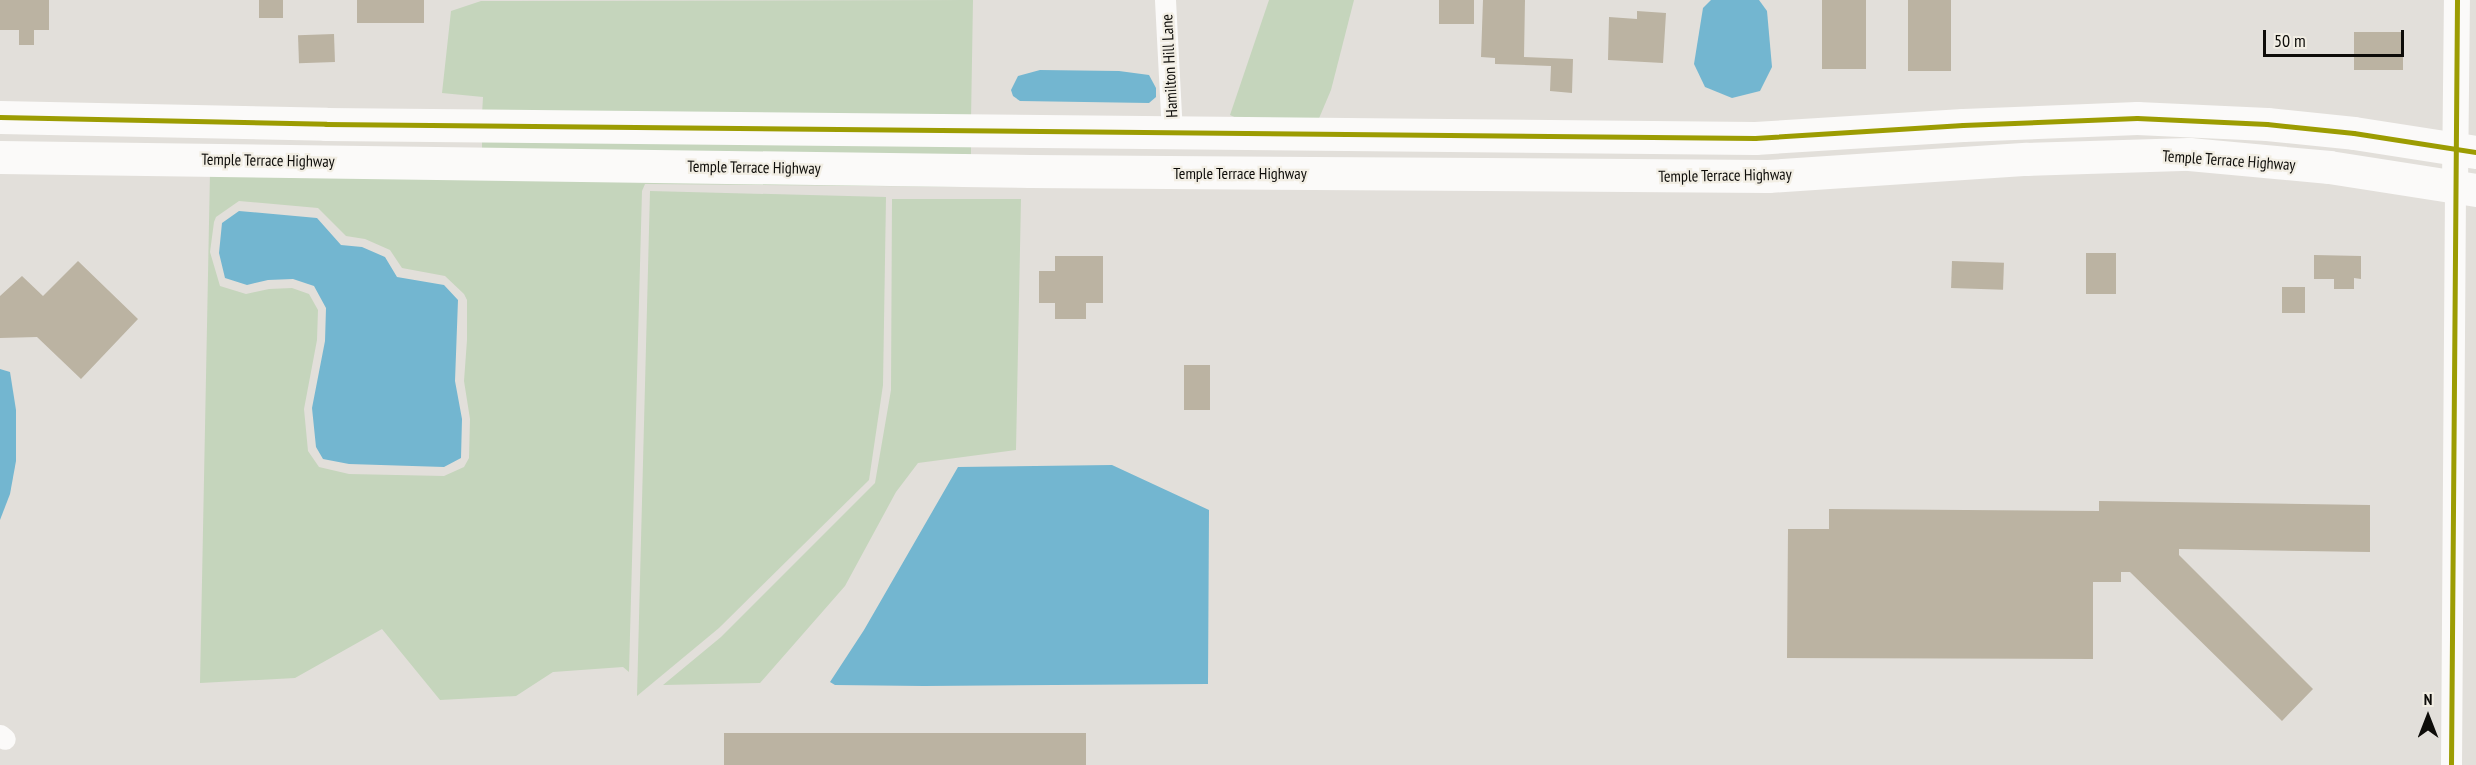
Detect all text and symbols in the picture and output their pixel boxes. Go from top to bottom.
street label: Hamilton Hill Lane [1157,14,1181,118]
scale bar [2266,18,2407,56]
text: 50 m [2274,29,2306,52]
street label: Temple Terrace Highway [2162,146,2296,174]
street label: Temple Terrace Highway [201,149,335,171]
street label: Temple Terrace Highway [687,156,821,178]
street label: Temple Terrace Highway [1173,163,1307,183]
street label: Temple Terrace Highway [1658,164,1792,186]
north arrow [2398,687,2458,747]
text: N [2424,689,2432,709]

